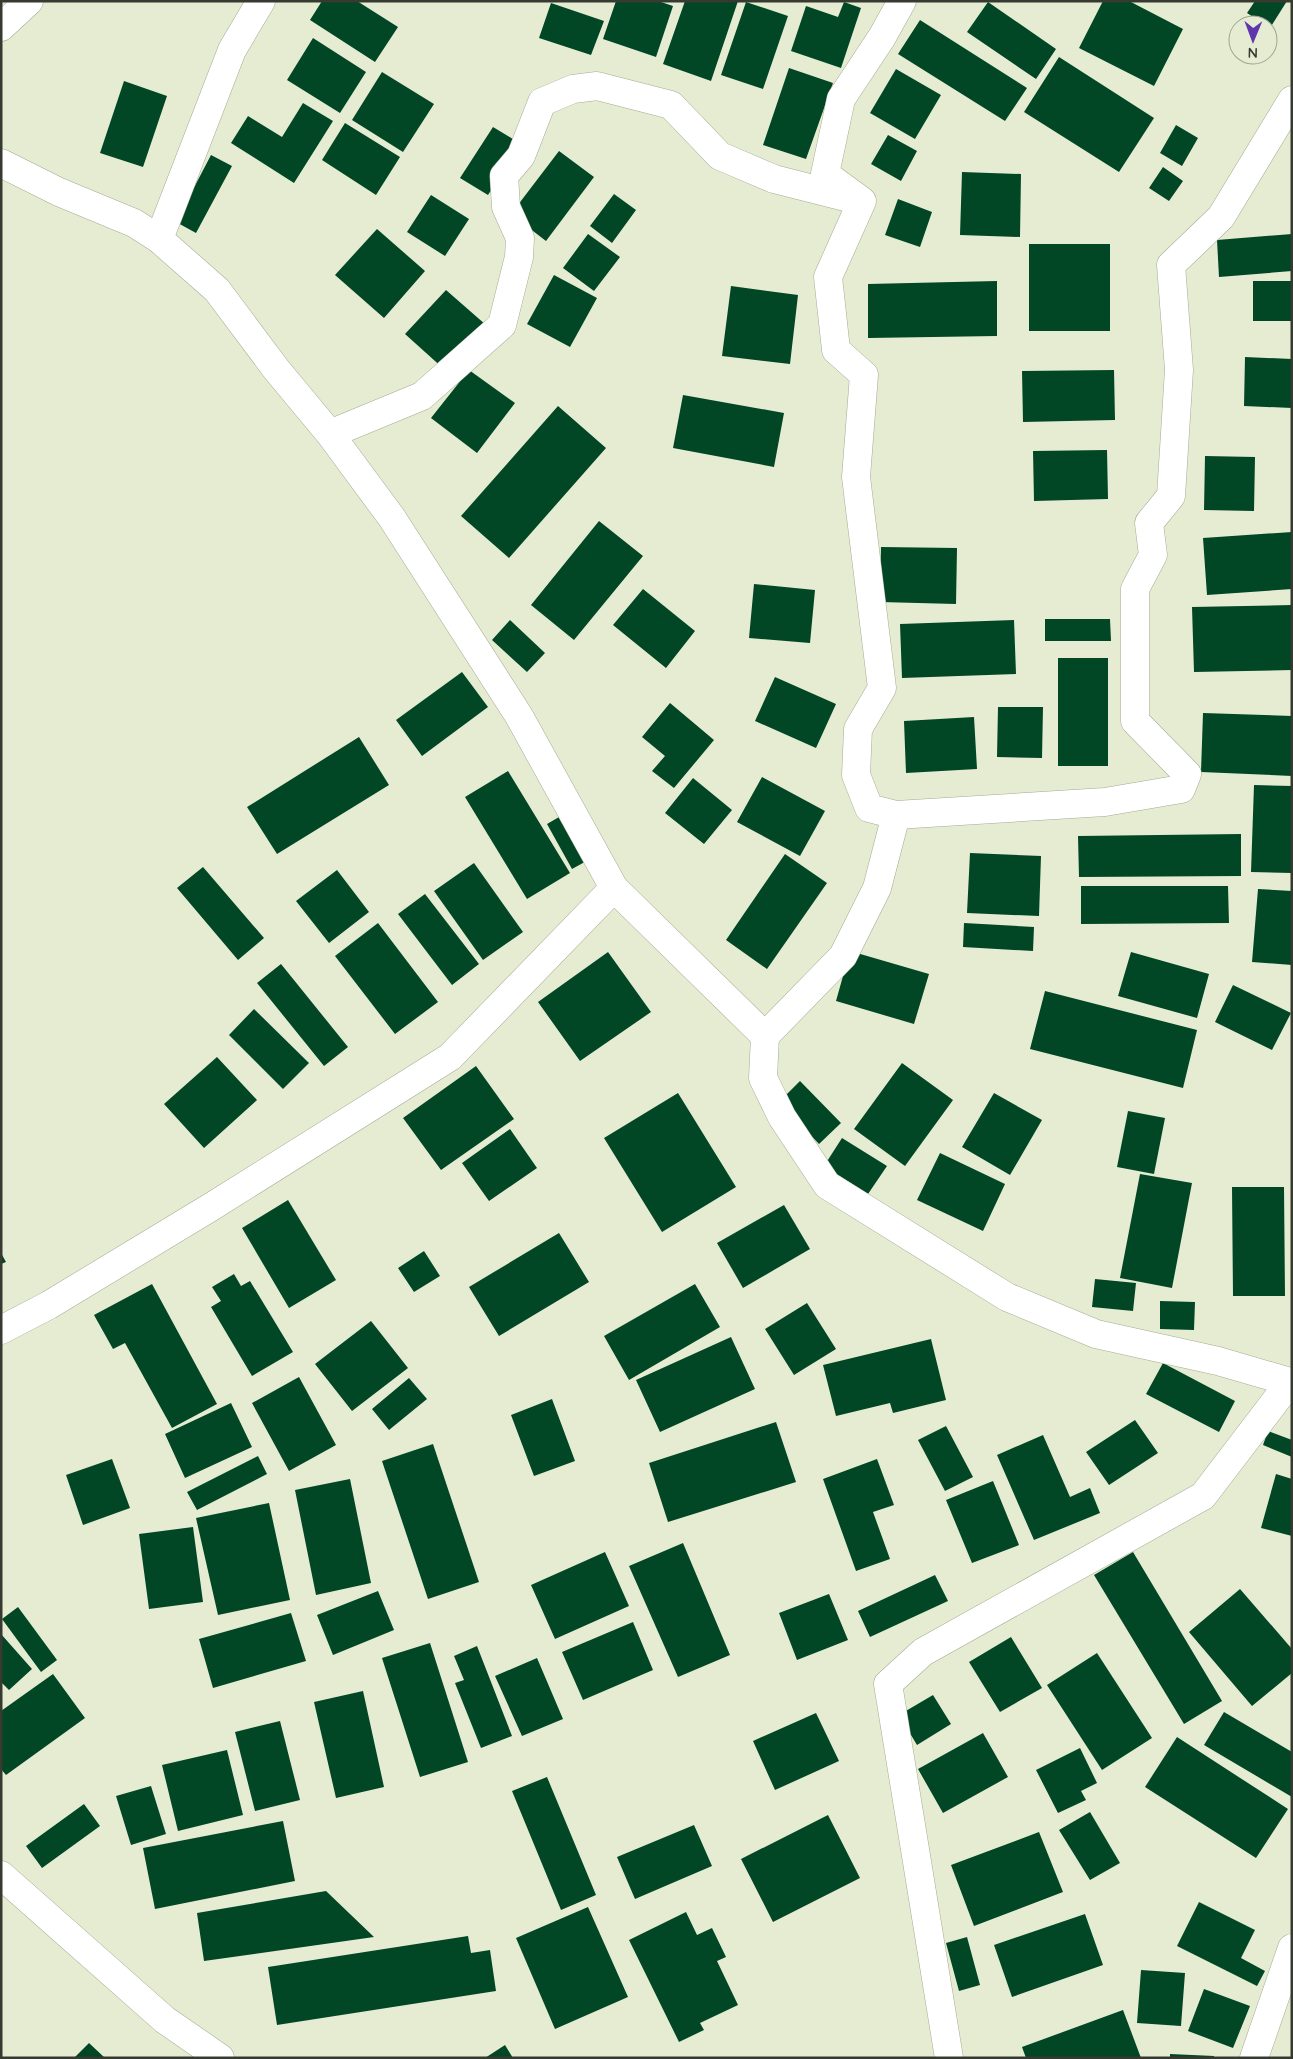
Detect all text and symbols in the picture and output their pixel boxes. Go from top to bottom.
north arrow [1228,15,1278,65]
text: N [1247,44,1258,62]

